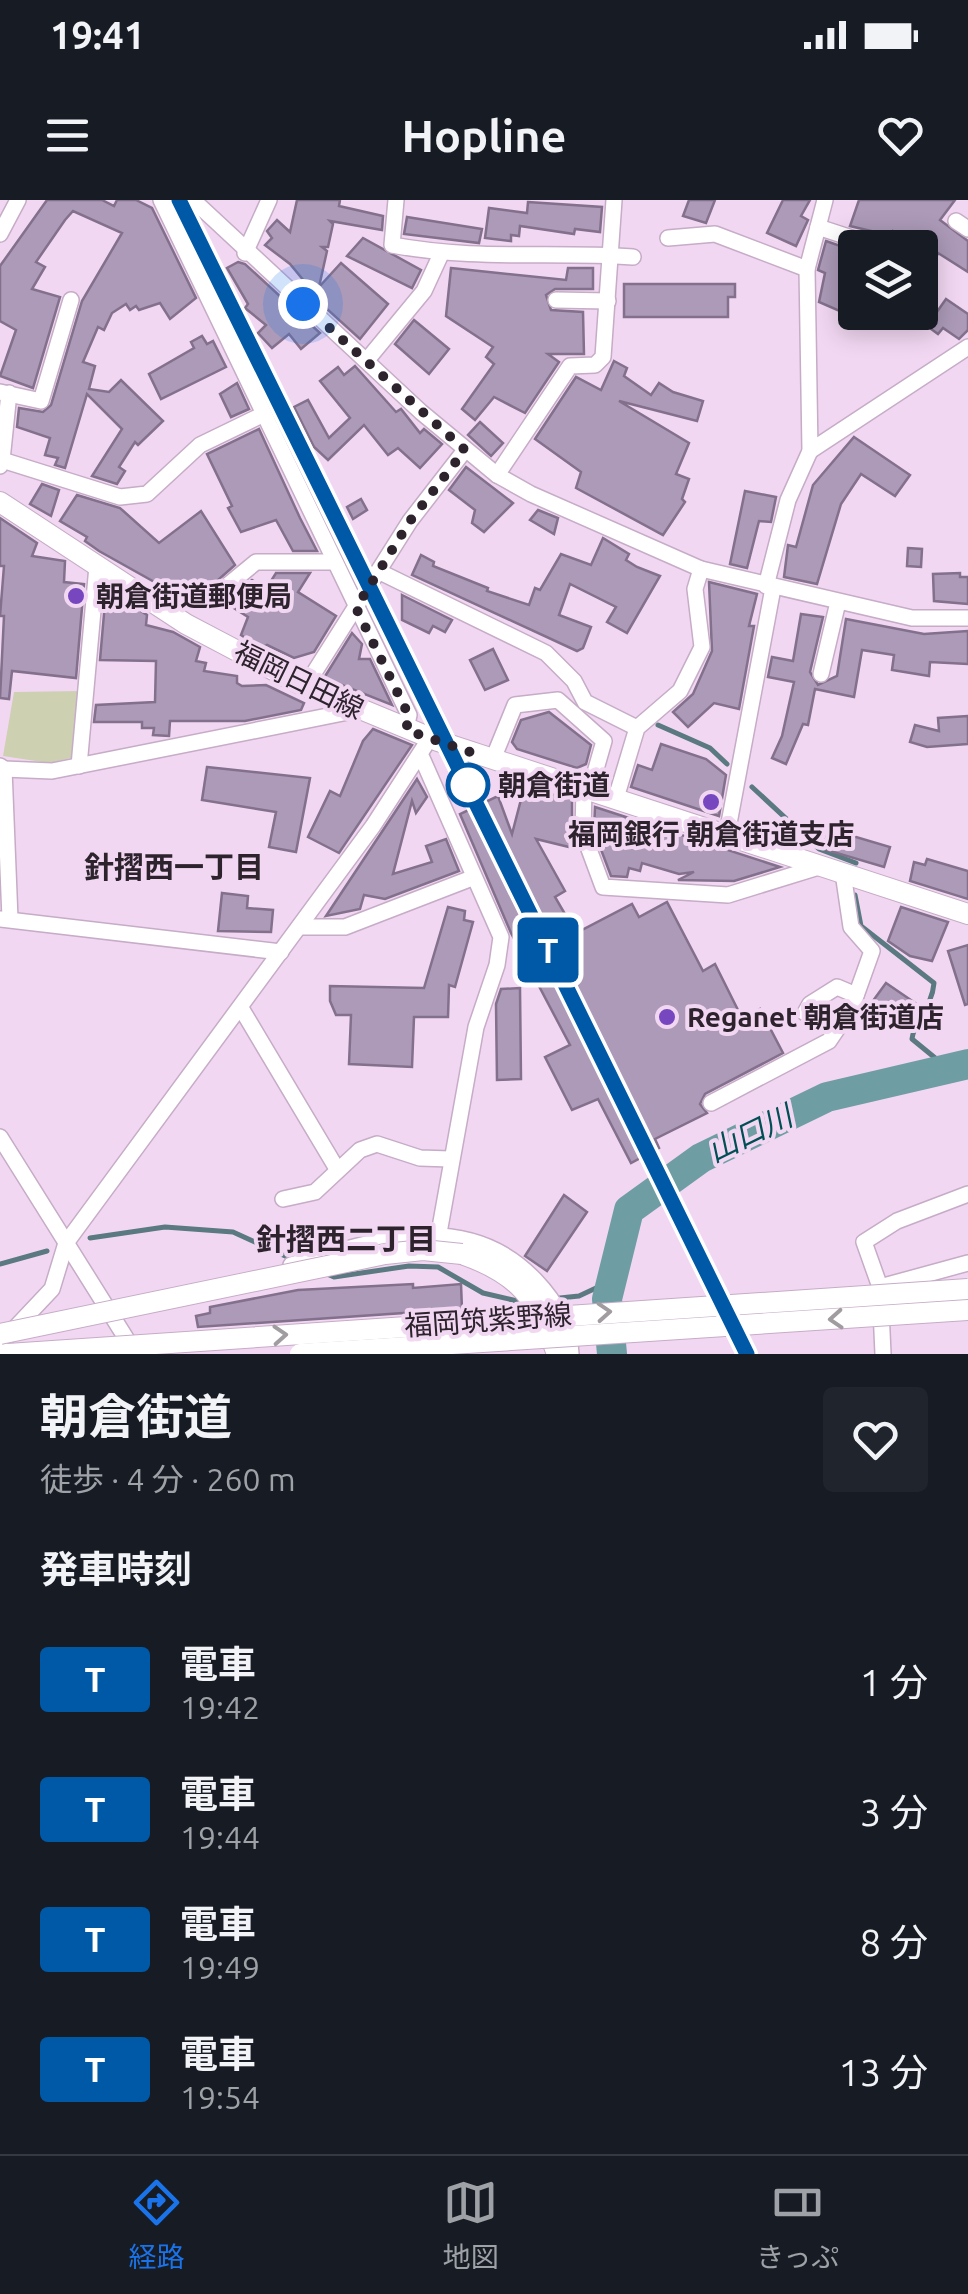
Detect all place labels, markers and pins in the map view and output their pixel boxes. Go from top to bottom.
place label: 朝倉街道郵便局 [96,580,292,611]
marker: 朝倉街道郵便局 [65,585,87,607]
marker: 朝倉街道 [447,764,489,806]
place label: 朝倉街道 [498,769,610,800]
marker: 福岡銀行 朝倉街道支店 [700,791,722,813]
place label: 福岡銀行 朝倉街道支店 [568,818,854,849]
place label: Reganet 朝倉街道店 [687,1001,944,1032]
marker: Reganet 朝倉街道店 [656,1006,678,1028]

